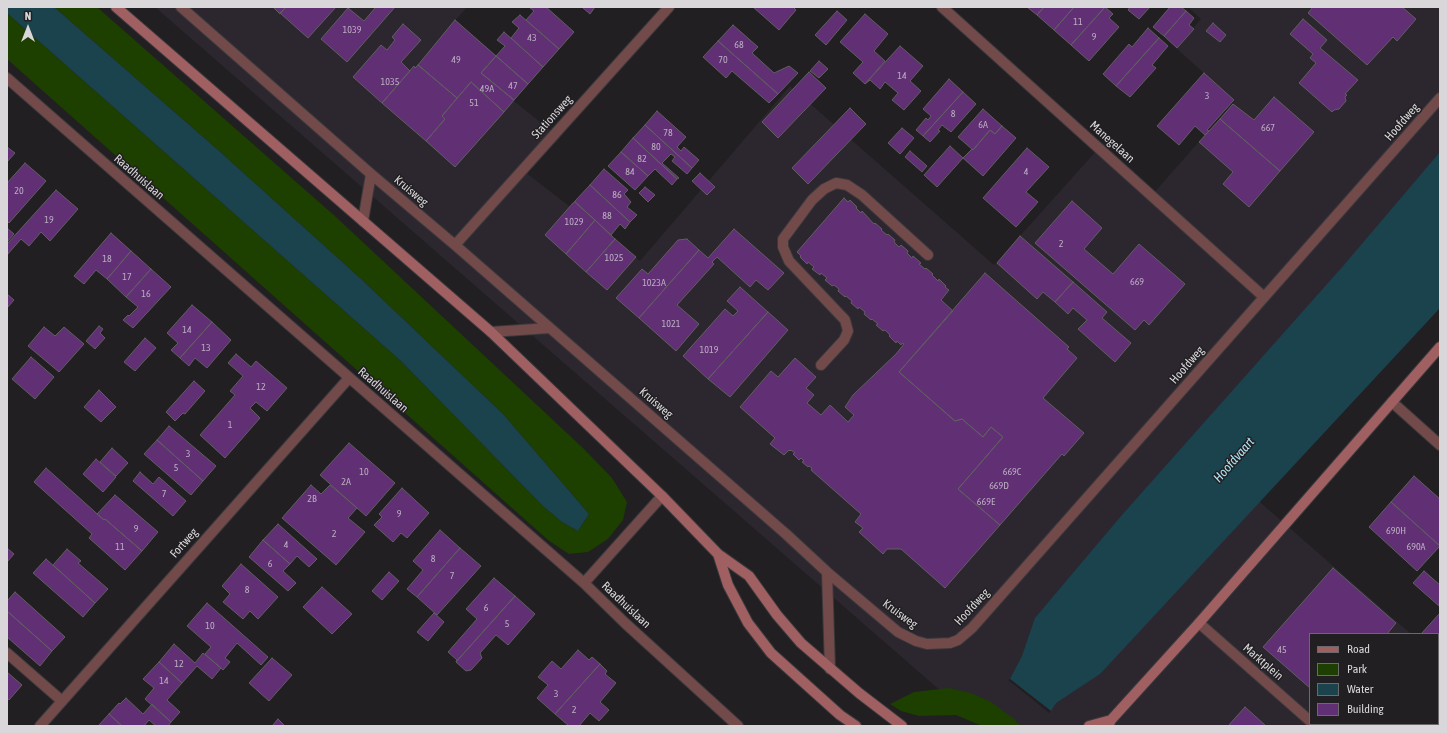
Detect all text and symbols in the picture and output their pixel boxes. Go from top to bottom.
north arrow [8,8,48,48]
text: N [25,10,31,22]
house number: 11 [1073,16,1083,28]
house number: 1039 [343,24,361,36]
house number: 9 [1092,31,1096,43]
house number: 43 [527,32,537,44]
house number: 68 [734,39,744,51]
house number: 49 [451,54,461,66]
house number: 70 [718,54,728,66]
house number: 14 [897,70,907,82]
house number: 1035 [381,76,399,88]
house number: 47 [508,80,518,92]
house number: 49A [480,83,494,95]
house number: 3 [1205,90,1209,102]
street label: Stationsweg [529,92,575,142]
house number: 51 [469,97,479,109]
street label: Hoofdweg [1382,100,1422,144]
house number: 8 [951,108,955,120]
street label: Manegelaan [1087,118,1137,166]
house number: 6A [978,119,988,131]
house number: 667 [1261,122,1275,134]
house number: 78 [663,127,673,139]
house number: 80 [651,141,661,153]
street label: Raadhuislaan [111,151,167,203]
house number: 82 [637,153,647,165]
house number: 84 [625,166,635,178]
house number: 4 [1024,166,1028,178]
street label: Kruisweg [391,173,431,209]
house number: 20 [14,185,24,197]
house number: 86 [612,189,622,201]
house number: 88 [602,210,612,222]
house number: 19 [44,214,54,226]
house number: 1029 [565,216,583,228]
house number: 2 [1059,238,1063,250]
house number: 1025 [605,252,623,264]
house number: 18 [102,253,112,265]
house number: 17 [122,271,132,283]
house number: 669 [1130,276,1144,288]
house number: 1023A [642,277,666,289]
house number: 16 [141,288,151,300]
house number: 1021 [662,318,680,330]
house number: 14 [182,324,192,336]
house number: 13 [201,342,211,354]
street label: Hoofdweg [1167,343,1207,387]
house number: 1019 [700,344,718,356]
street label: Raadhuislaan [355,364,411,416]
house number: 12 [256,381,266,393]
street label: Kruisweg [636,384,676,422]
house number: 1 [228,419,232,431]
water label: Hoofdvaart [1210,434,1258,486]
house number: 3 [186,448,190,460]
house number: 5 [174,462,178,474]
house number: 10 [359,466,369,478]
house number: 669C [1003,466,1021,478]
house number: 2A [341,476,351,488]
house number: 669D [989,480,1009,492]
house number: 7 [162,488,166,500]
house number: 2B [307,493,317,505]
house number: 669E [977,496,995,508]
house number: 9 [397,508,401,520]
house number: 9 [134,523,138,535]
street label: Fortweg [167,525,201,561]
house number: 690H [1386,525,1406,537]
house number: 2 [332,528,336,540]
house number: 4 [284,539,288,551]
house number: 11 [115,541,125,553]
house number: 690A [1407,541,1425,553]
house number: 8 [431,553,435,565]
house number: 6 [268,558,272,570]
house number: 7 [450,570,454,582]
street label: Raadhuislaan [599,579,653,631]
house number: 8 [245,584,249,596]
street label: Hoofdweg [951,586,993,628]
street label: Kruisweg [880,596,920,632]
house number: 6 [484,602,488,614]
house number: 5 [505,618,509,630]
house number: 10 [205,620,215,632]
legend [1309,633,1439,725]
street label: Marktplein [1240,641,1286,683]
text: Road [1347,642,1370,656]
house number: 45 [1277,644,1287,656]
house number: 12 [174,658,184,670]
text: Park [1347,662,1367,676]
house number: 14 [159,675,169,687]
text: Water [1347,682,1373,696]
house number: 3 [554,688,558,700]
text: Building [1347,702,1384,716]
house number: 2 [572,704,576,716]

